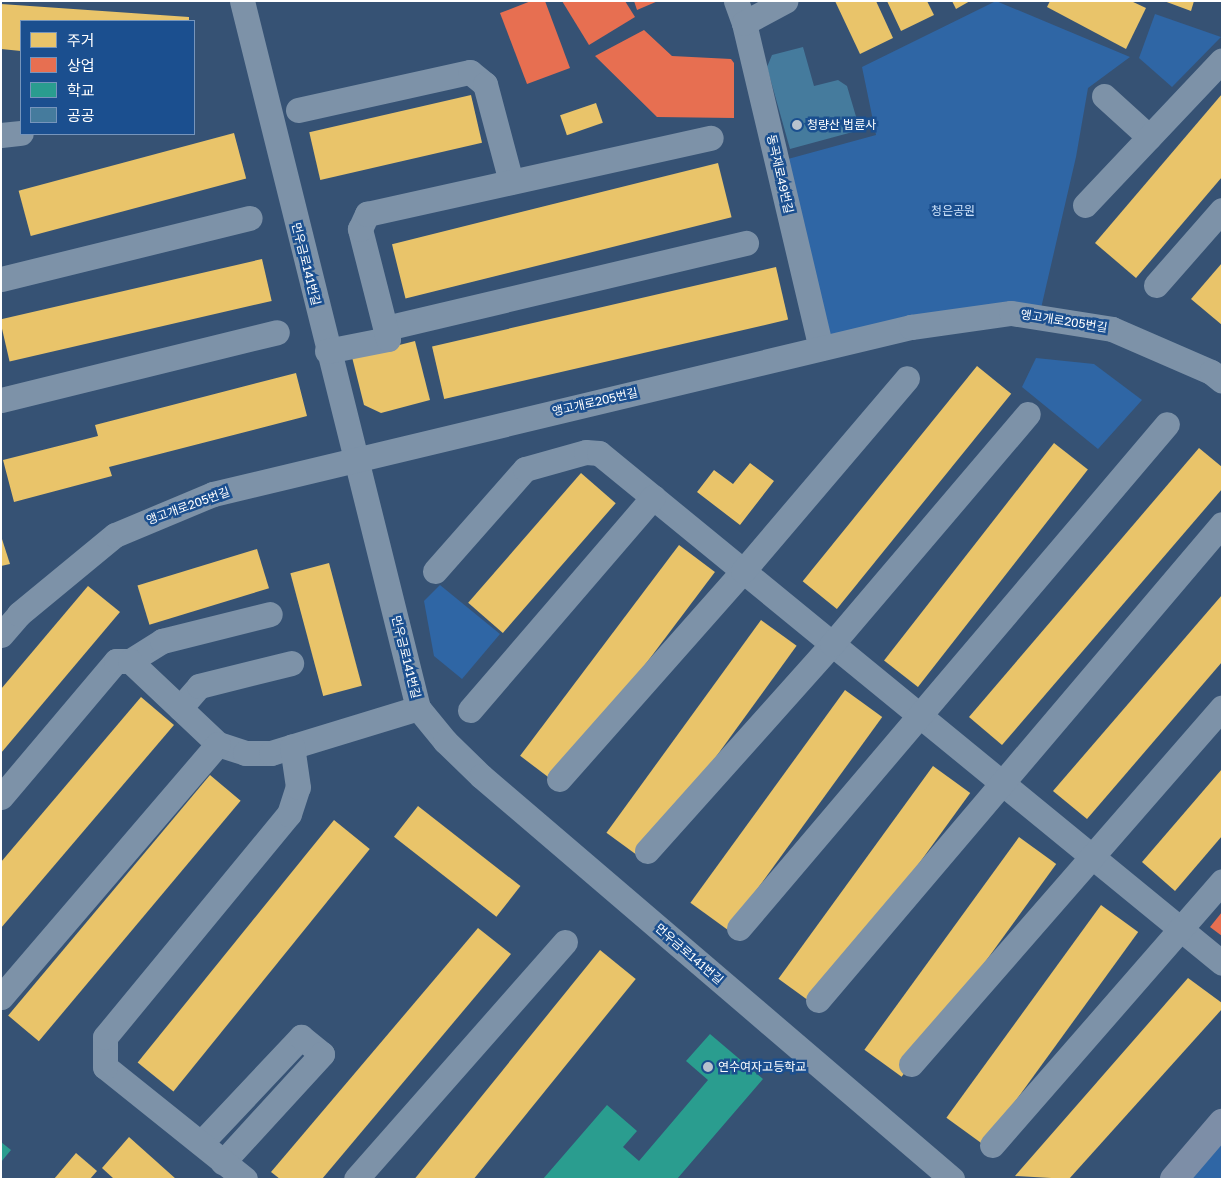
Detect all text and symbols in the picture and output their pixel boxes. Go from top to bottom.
legend [20,20,195,135]
text: 주거 [67,31,95,49]
text: 상업 [67,56,95,74]
text: 학교 [67,81,95,99]
text: 공공 [67,106,95,124]
place label: 청량산 법륜사 [807,118,876,132]
marker: 청량산 법륜사 [791,119,803,131]
street label: 동곡재로49번길 [764,133,796,215]
park label: 청은공원 [931,204,975,218]
street label: 먼우금로141번길 [289,221,323,307]
street label: 앵고개로205번길 [1020,307,1108,335]
street label: 앵고개로205번길 [551,385,639,419]
street label: 앵고개로205번길 [144,484,232,528]
street label: 먼우금로141번길 [389,614,423,700]
street label: 먼우금로141번길 [652,921,726,987]
place label: 연수여자고등학교 [718,1060,806,1074]
marker: 연수여자고등학교 [702,1061,714,1073]

